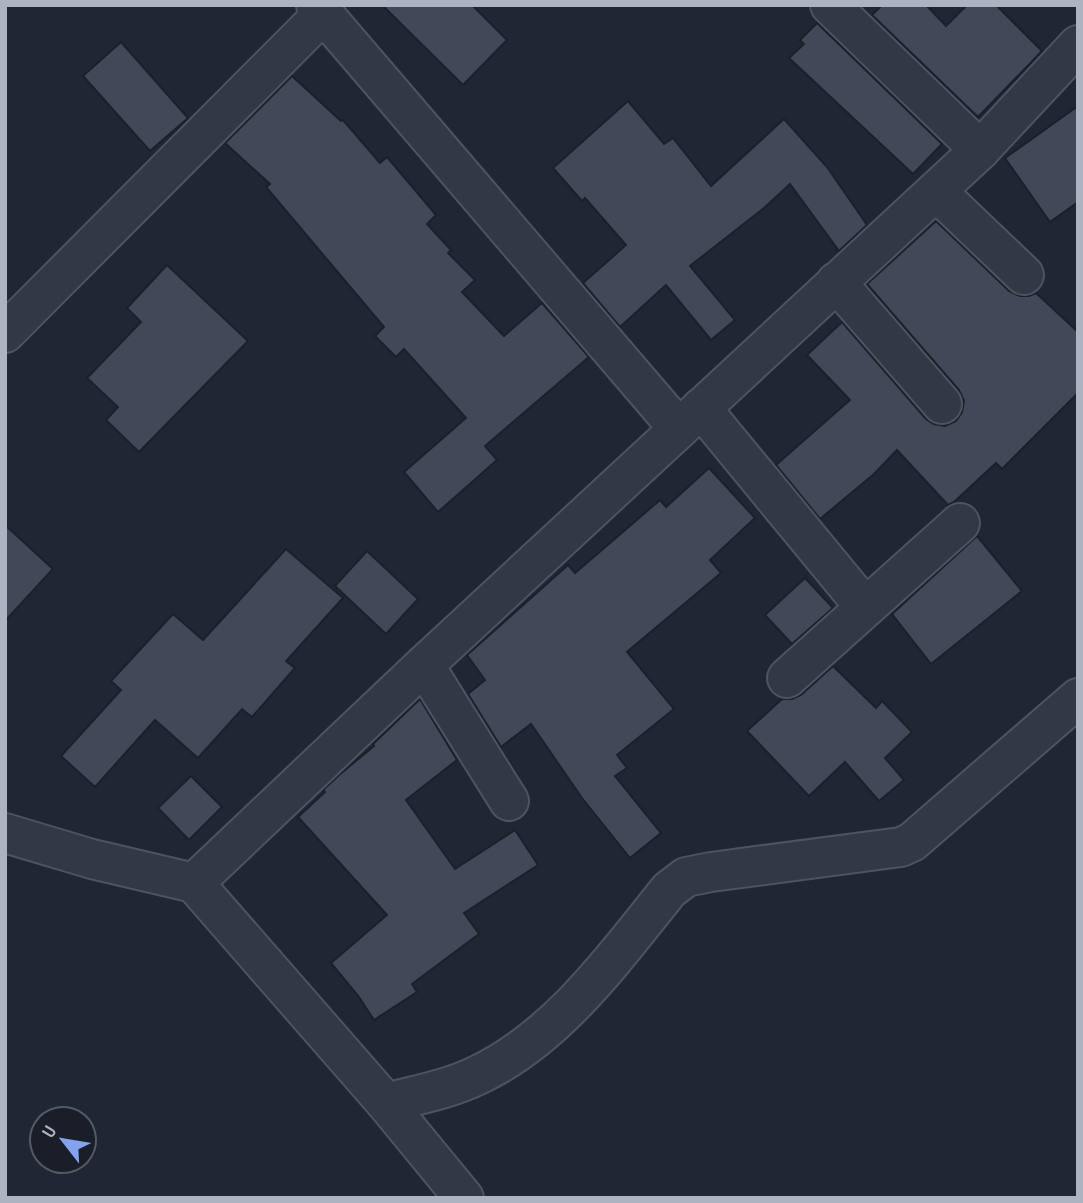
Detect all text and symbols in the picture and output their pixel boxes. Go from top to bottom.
north arrow [28,1105,98,1175]
text: U [37,1122,62,1142]

